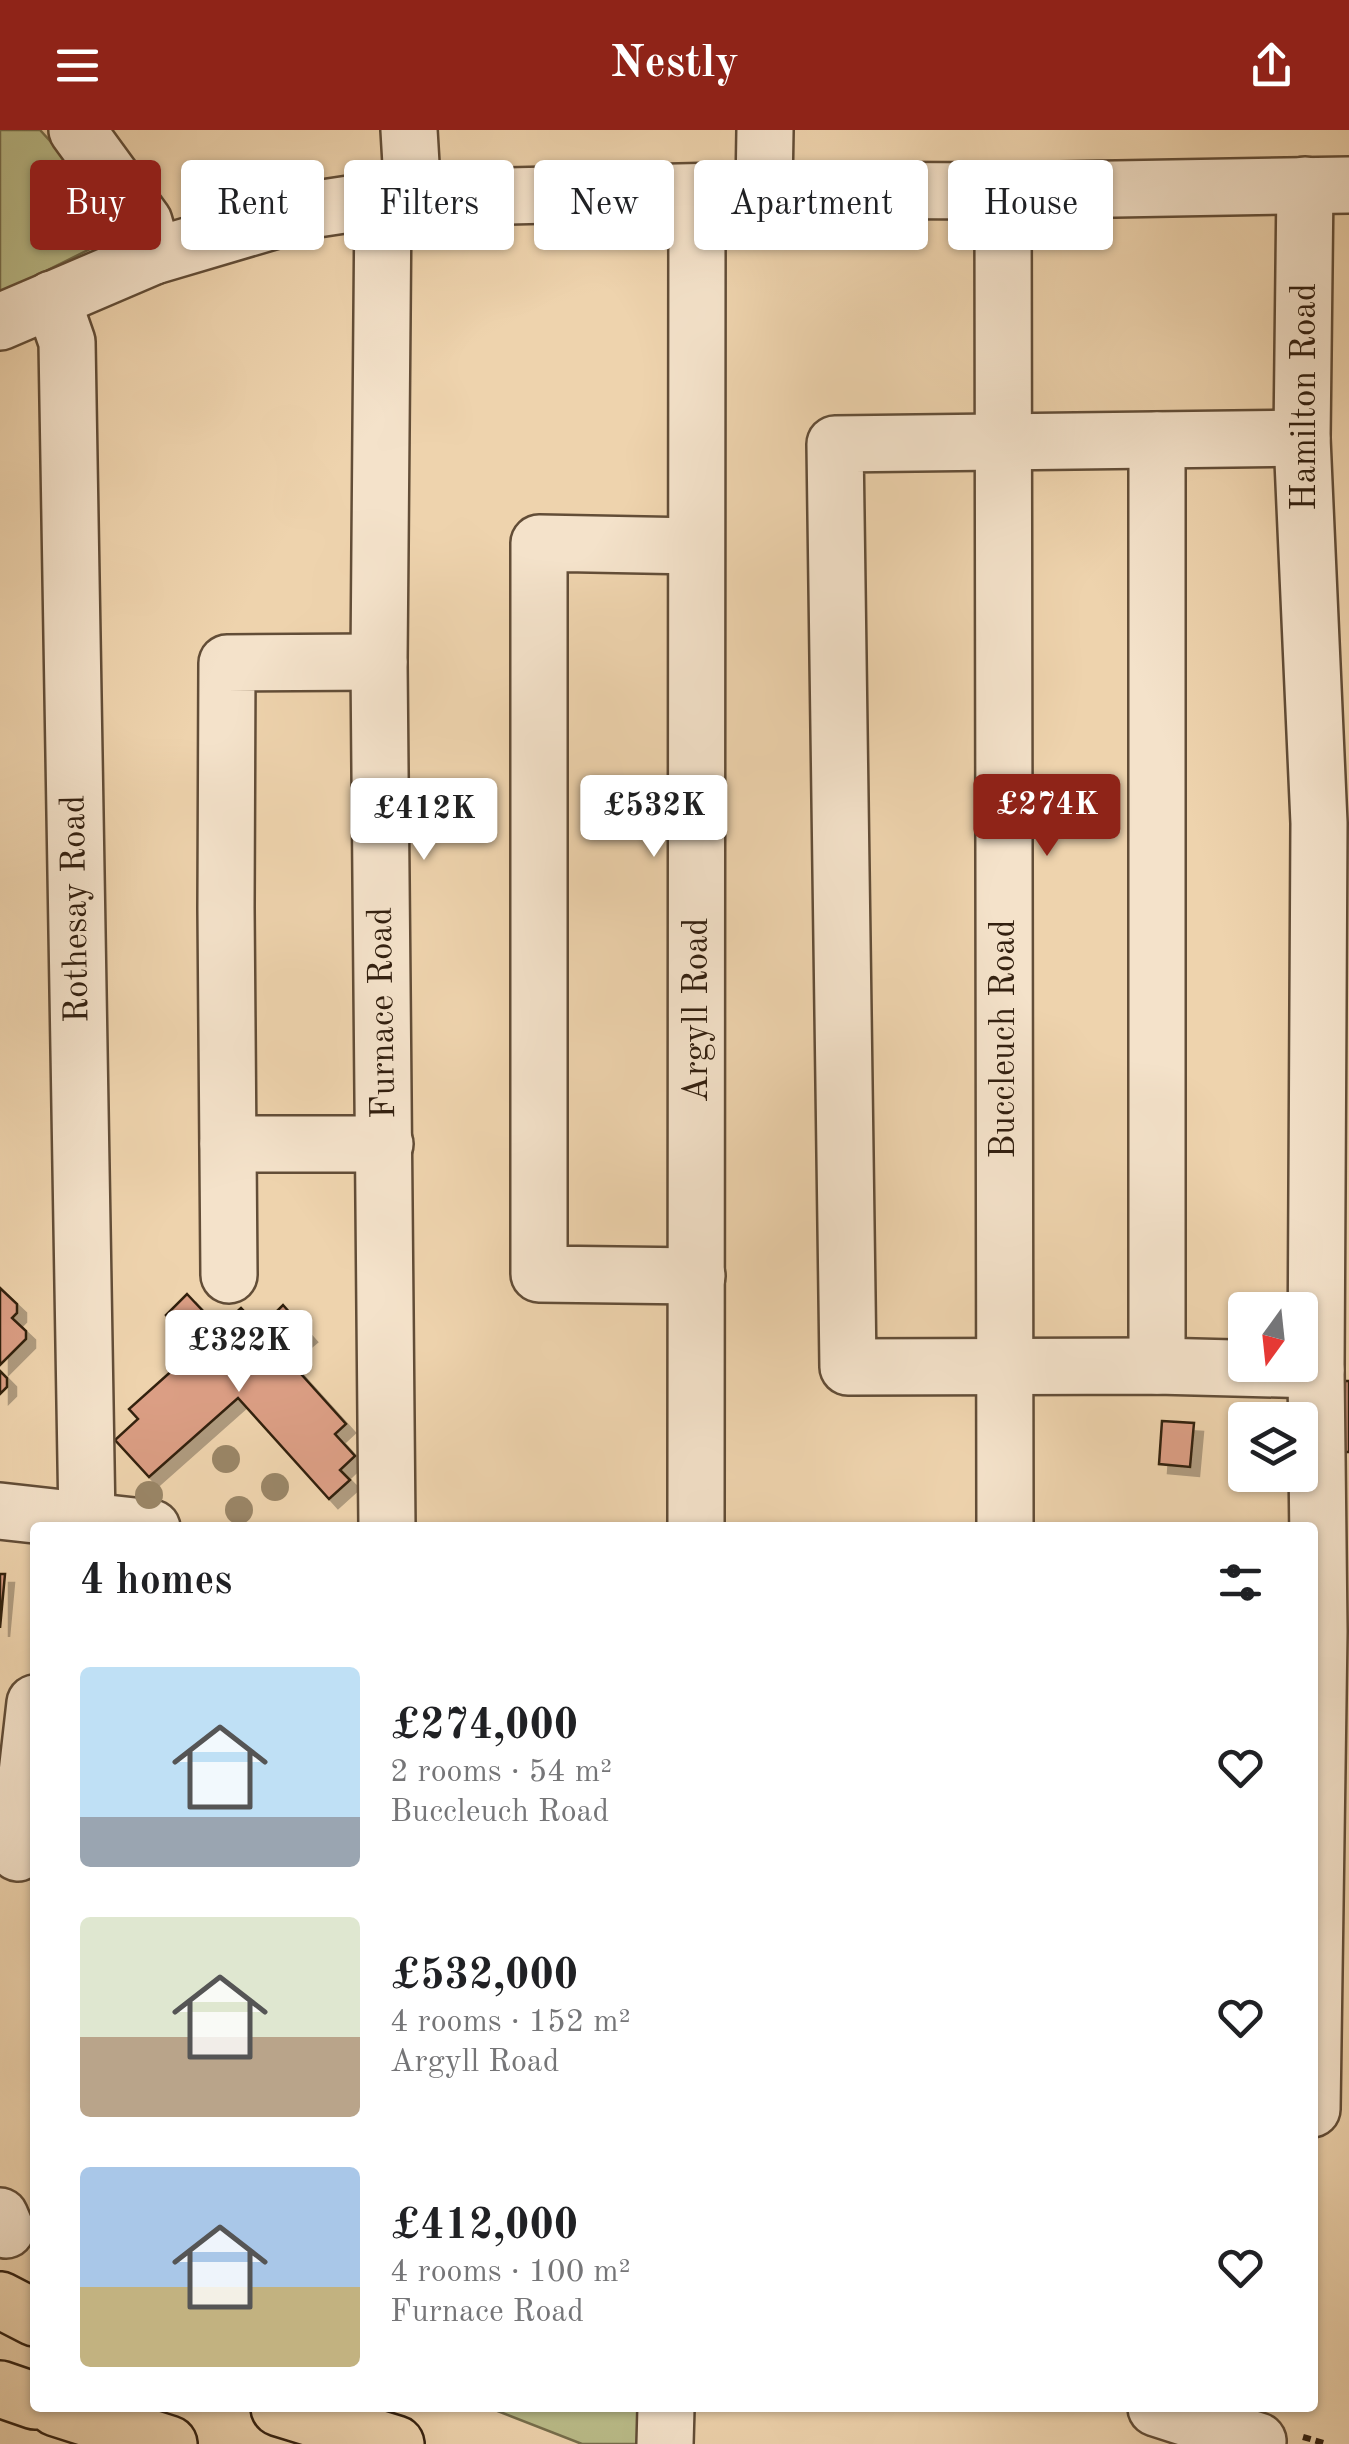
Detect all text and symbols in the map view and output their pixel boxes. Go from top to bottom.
icon: menu [50,38,105,93]
icon: share [1244,38,1299,93]
text: Nestly [610,42,739,87]
chip: Buy [30,160,161,250]
chip: Rent [181,160,324,250]
chip: Filters [344,160,514,250]
chip: New [534,160,674,250]
chip: Apartment [694,160,928,250]
chip: House [948,160,1113,250]
street label: Hamilton Road [1288,283,1323,511]
pin: £274K [977,774,1117,859]
pin: £532K [584,775,724,860]
pin: £412K [354,778,494,863]
text: £274K [995,790,1099,822]
text: £532K [602,791,706,823]
text: £412K [372,794,476,826]
street label: Rothesay Road [57,795,95,1023]
street label: Furnace Road [364,907,402,1119]
street label: Argyll Road [680,917,715,1103]
street label: Buccleuch Road [987,919,1022,1159]
north arrow [1228,1292,1318,1382]
map controls [1228,1292,1318,1492]
pin: £322K [169,1310,309,1395]
text: £322K [187,1326,291,1358]
button: layers [1228,1402,1318,1492]
icon: filters [1213,1555,1268,1610]
text: 4 homes [80,1561,232,1603]
text: £274,000 [390,1706,578,1748]
icon: home [160,1707,280,1827]
icon: heart [1213,1740,1268,1795]
text: 2 rooms · 54 m² [390,1757,612,1789]
text: Buccleuch Road [390,1797,609,1829]
text: £532,000 [390,1956,578,1998]
icon: home [160,1957,280,2077]
icon: heart [1213,1990,1268,2045]
text: 4 rooms · 152 m² [390,2007,631,2039]
text: Argyll Road [390,2047,559,2079]
text: £412,000 [390,2206,578,2248]
icon: home [160,2207,280,2327]
icon: heart [1213,2240,1268,2295]
text: 4 rooms · 100 m² [390,2257,631,2289]
text: Furnace Road [390,2297,584,2329]

